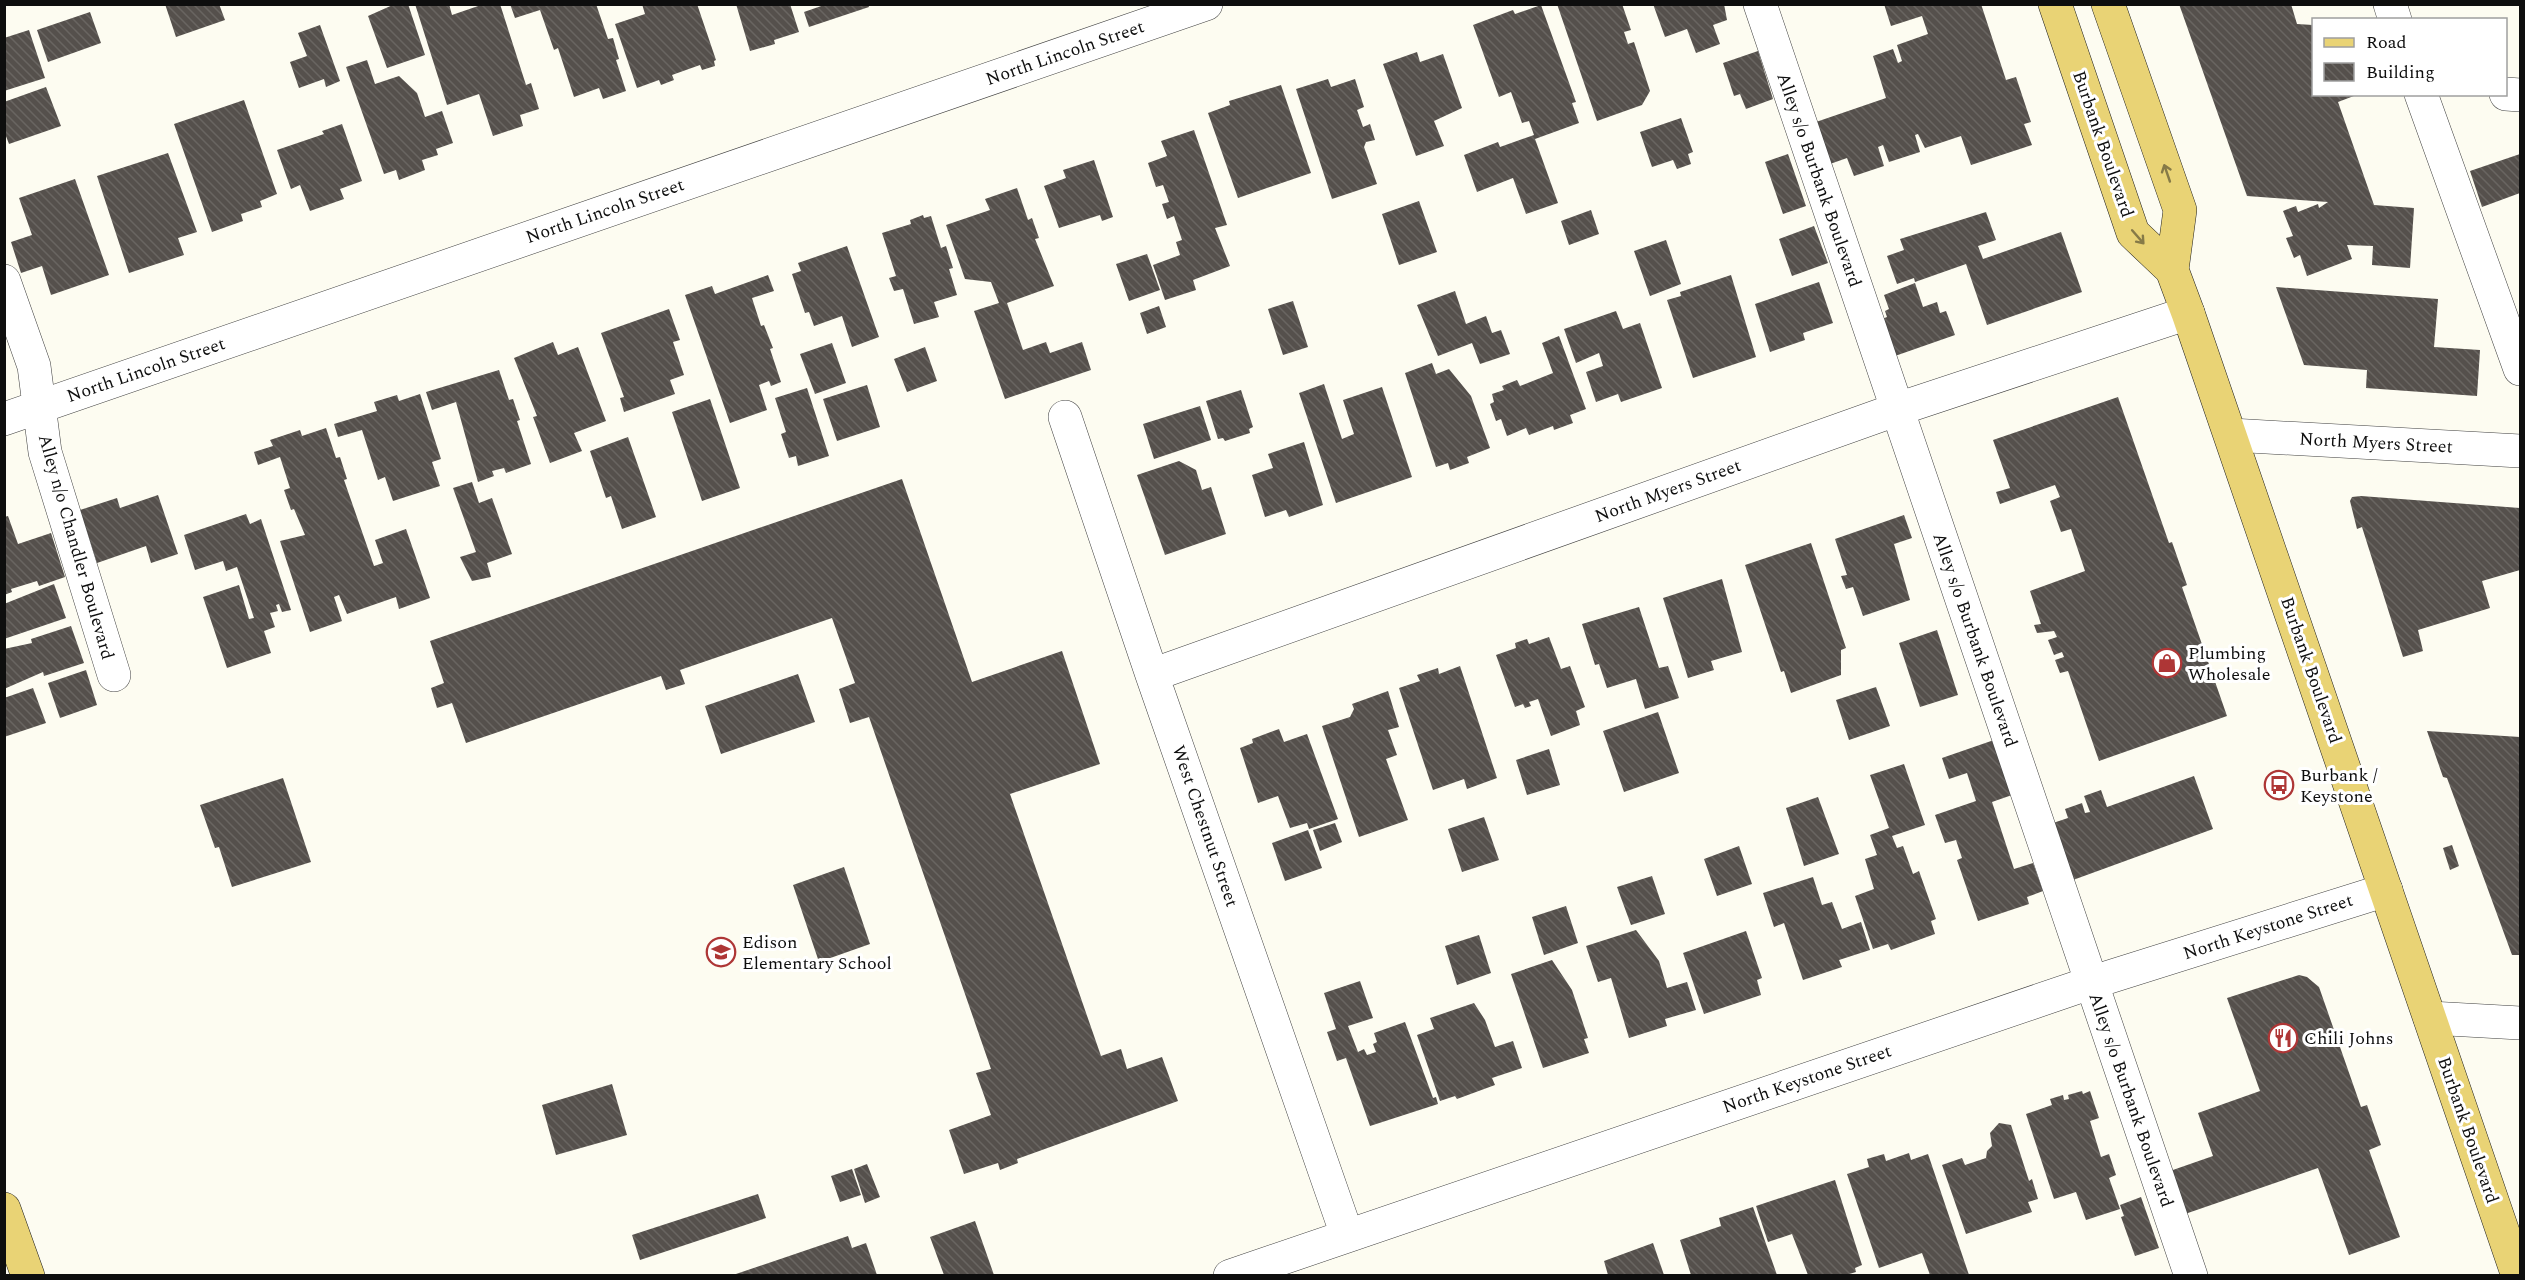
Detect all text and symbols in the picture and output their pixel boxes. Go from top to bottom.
street label: North Lincoln Street [982,13,1148,93]
legend [2312,18,2507,96]
text: Road [2366,29,2407,56]
text: Building [2366,59,2435,86]
street label: Burbank Boulevard [2065,67,2141,221]
street label: Alley s/o Burbank Boulevard [1770,69,1868,291]
one-way arrow [2161,164,2172,182]
street label: North Lincoln Street [522,171,688,251]
one-way arrow [2131,229,2145,244]
street label: North Lincoln Street [63,330,229,410]
street label: North Myers Street [2298,425,2454,461]
street label: Alley n/o Chandler Boulevard [31,431,121,663]
street label: North Myers Street [1591,452,1745,530]
street label: Alley s/o Burbank Boulevard [1926,529,2024,751]
street label: Burbank Boulevard [2273,593,2349,747]
place label: Plumbing Wholesale [2188,640,2270,688]
shop icon: Plumbing Wholesale [2151,647,2183,679]
street label: West Chestnut Street [1165,741,1245,911]
place label: Burbank / Keystone [2300,762,2378,810]
bus stop icon: Burbank / Keystone [2263,769,2295,801]
street label: North Keystone Street [2180,887,2356,967]
place label: Edison Elementary School [742,929,892,977]
school or university icon: Edison Elementary School [705,936,737,968]
street label: Alley s/o Burbank Boulevard [2082,989,2180,1211]
restaurant icon: Chili Johns [2267,1022,2299,1054]
place label: Chili Johns [2304,1025,2394,1052]
street label: North Keystone Street [1719,1037,1895,1121]
street label: Burbank Boulevard [2430,1053,2506,1207]

